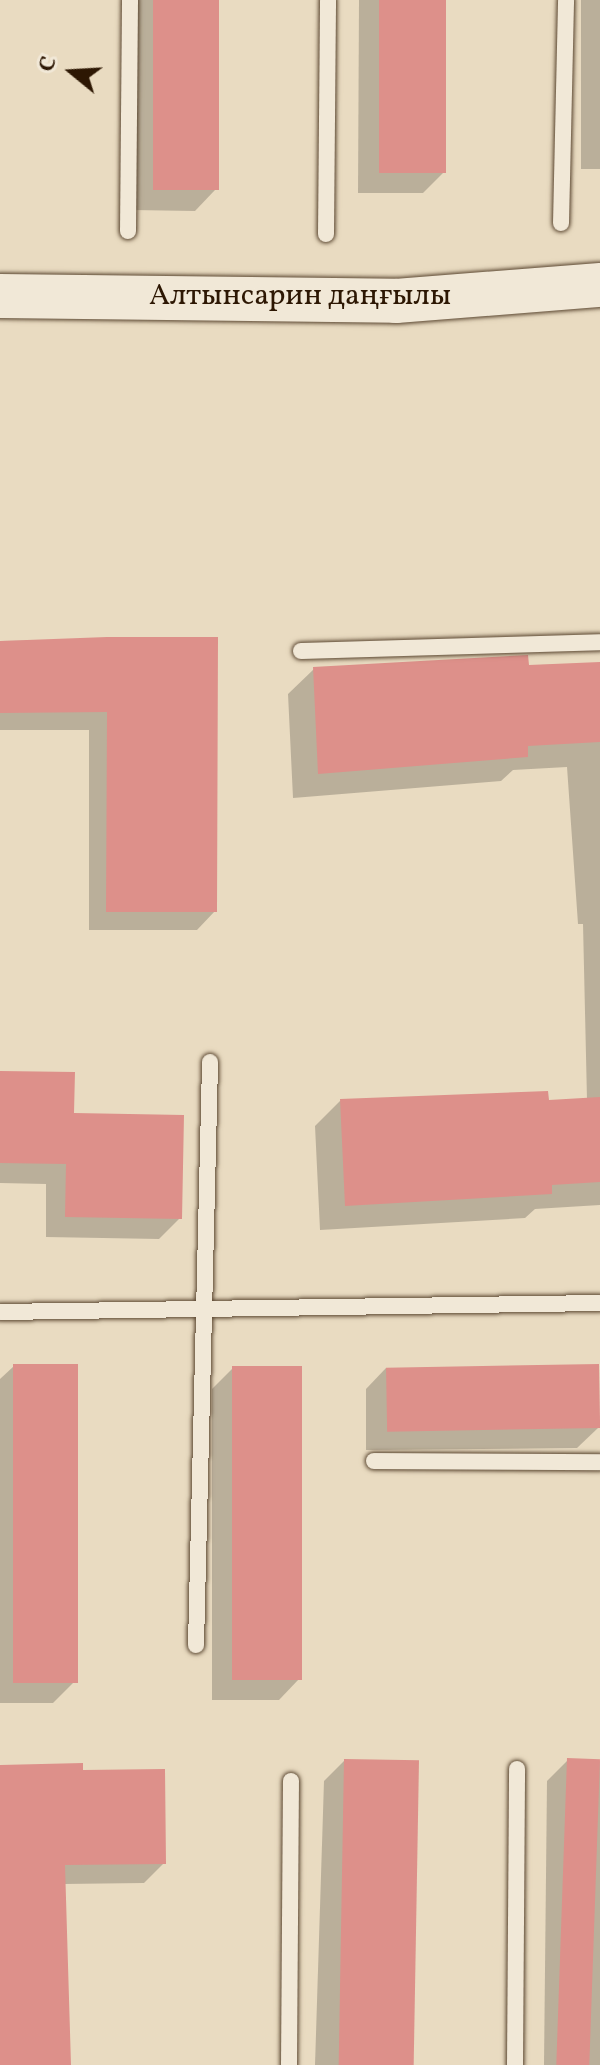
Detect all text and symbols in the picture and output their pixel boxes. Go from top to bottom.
north arrow [32,32,112,112]
text: С [32,53,66,76]
street label: Алтынсарин даңғылы [149,278,451,314]

